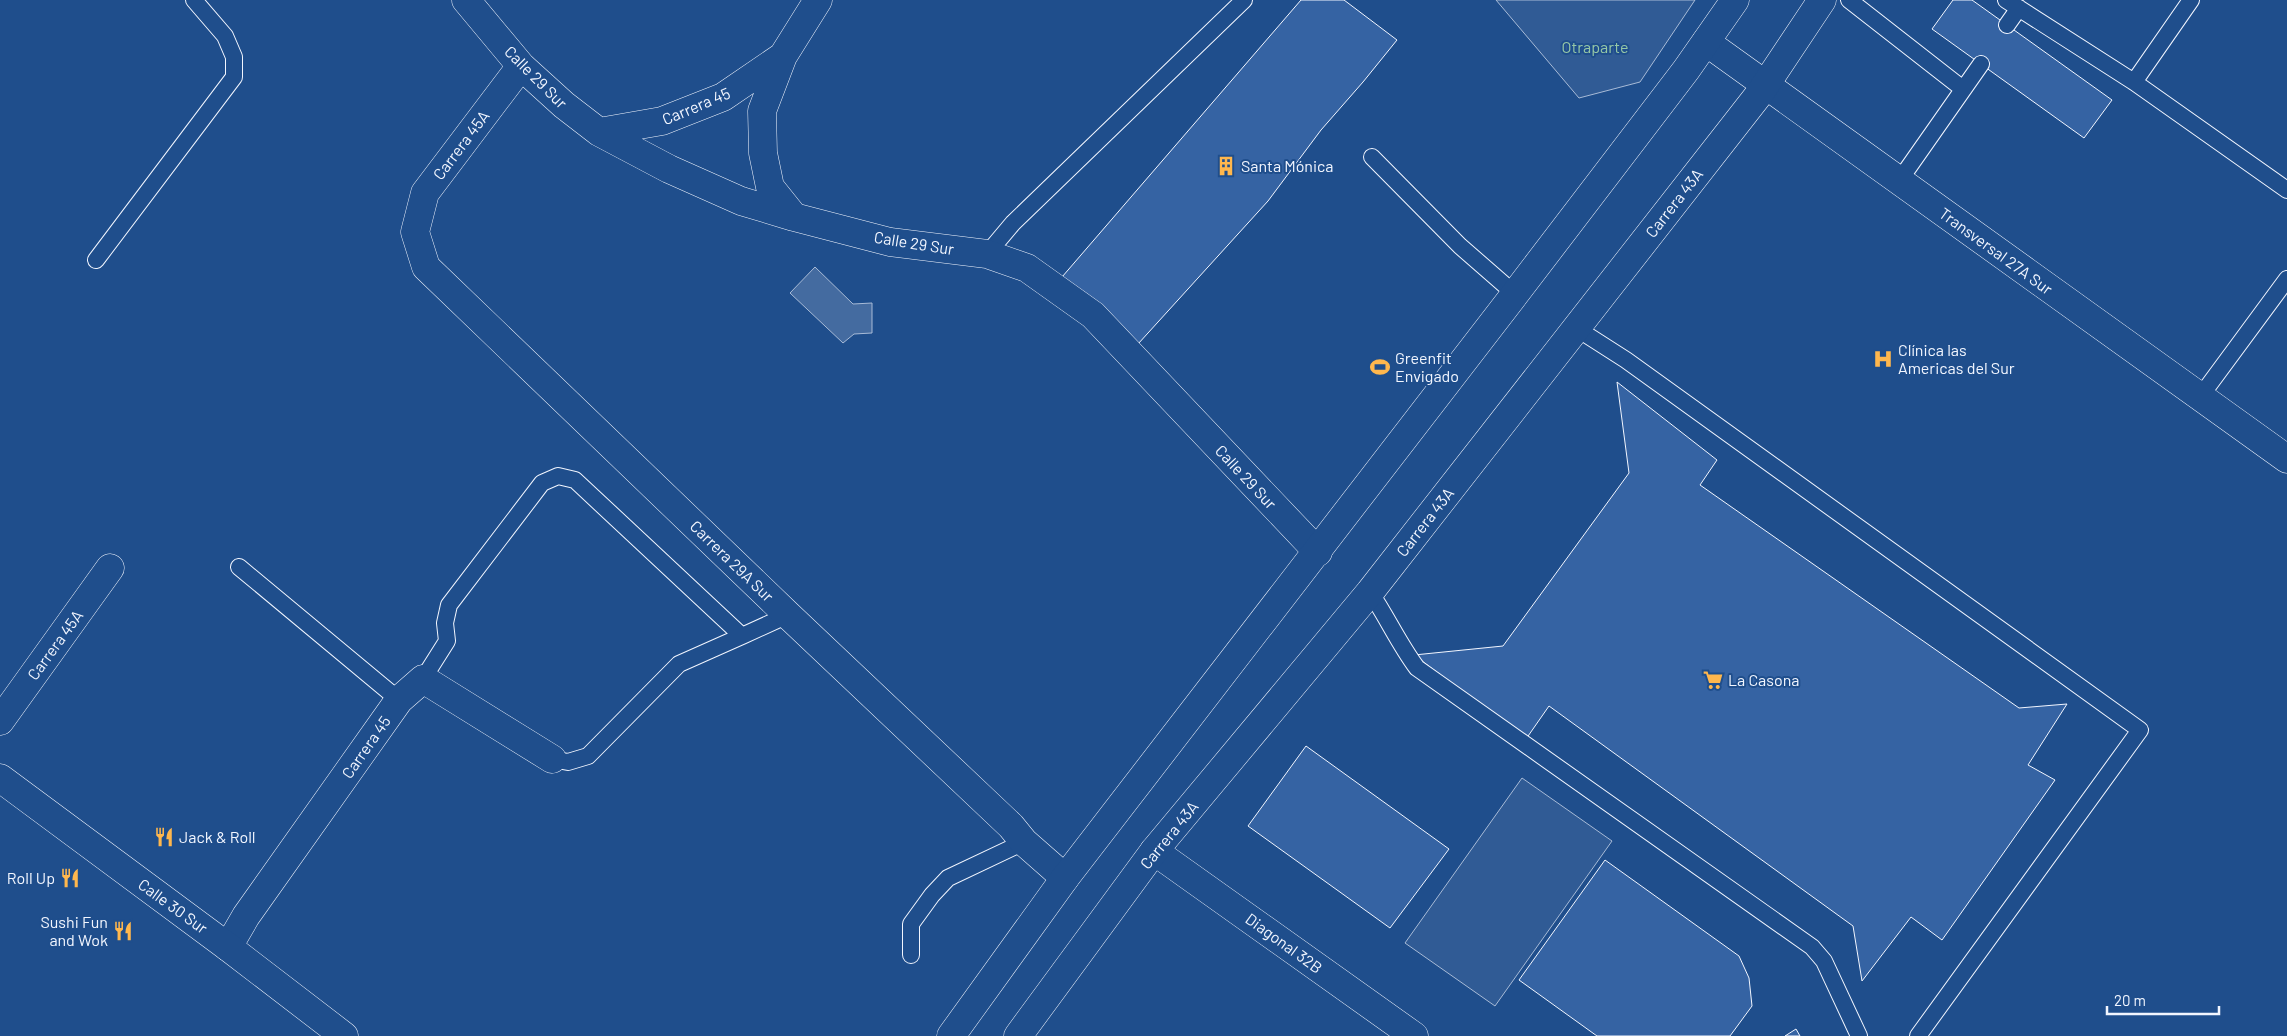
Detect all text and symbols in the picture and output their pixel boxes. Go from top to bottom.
park label: Otraparte [1562,37,1628,56]
street label: Calle 29 Sur [501,41,572,112]
street label: Carrera 45 [659,83,733,128]
street label: Carrera 45A [428,106,493,183]
building icon: Santa Mónica [1215,155,1237,177]
place label: Santa Mónica [1241,156,1334,175]
street label: Carrera 43A [1641,164,1706,241]
street label: Transversal 27A Sur [1936,203,2057,298]
street label: Calle 29 Sur [873,227,956,258]
place label: Clínica las Americas del Sur [1898,340,2015,377]
place label: Greenfit Envigado [1395,348,1459,385]
hospital icon: Clínica las Americas del Sur [1872,348,1894,370]
sports icon: Greenfit Envigado [1369,356,1391,378]
street label: Calle 29 Sur [1212,441,1281,513]
street label: Carrera 43A [1392,483,1457,560]
street label: Carrera 29A Sur [687,516,778,605]
street label: Carrera 45A [23,606,86,683]
supermarket icon: La Casona [1702,669,1724,691]
place label: La Casona [1728,670,1799,689]
street label: Carrera 45 [337,712,394,782]
street label: Carrera 43A [1135,797,1202,872]
restaurant icon: Jack & Roll [153,826,175,848]
place label: Jack & Roll [179,827,256,846]
restaurant icon: Roll Up [59,867,81,889]
place label: Roll Up [7,868,55,887]
street label: Calle 30 Sur [135,874,212,937]
street label: Diagonal 32B [1242,908,1326,977]
place label: Sushi Fun and Wok [40,912,108,949]
restaurant icon: Sushi Fun and Wok [112,920,134,942]
scale bar [2107,984,2220,1016]
text: 20 m [2114,991,2146,1009]

